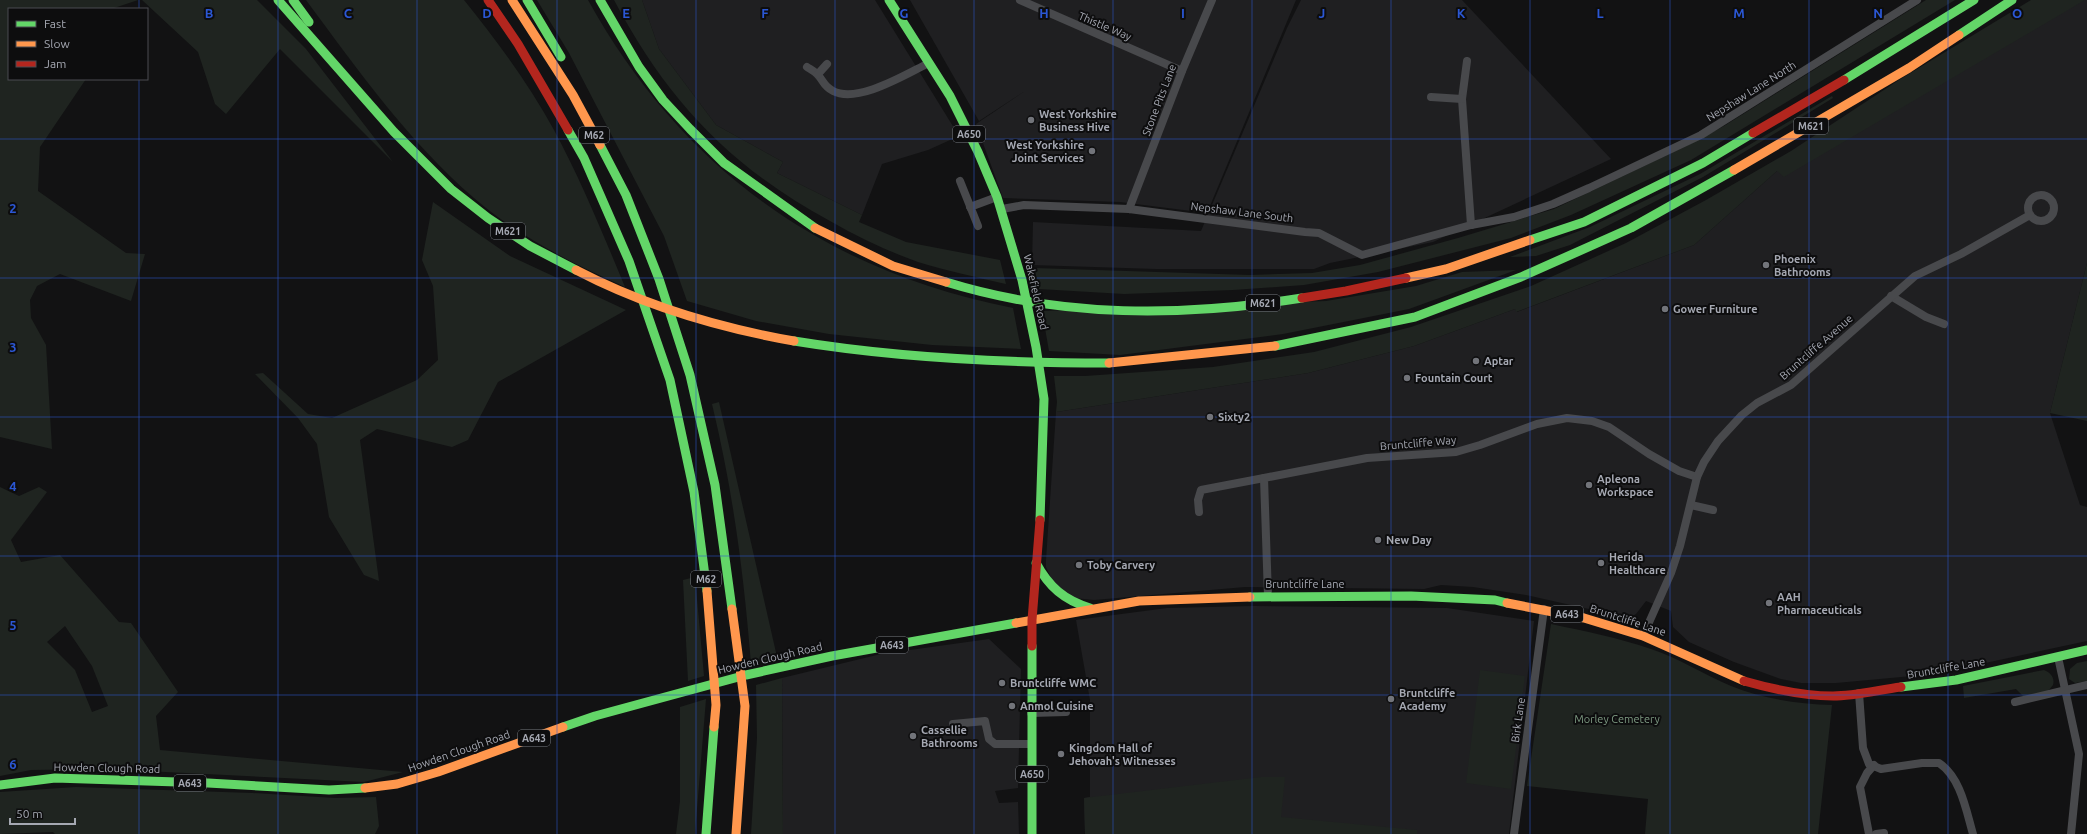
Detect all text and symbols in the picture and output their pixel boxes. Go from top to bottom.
text: B [205,6,214,20]
text: C [344,6,353,20]
text: D [482,6,492,20]
text: E [622,6,630,20]
text: F [761,6,769,20]
text: G [900,6,909,20]
text: H [1039,6,1049,20]
text: I [1181,6,1185,20]
text: J [1319,6,1325,20]
text: K [1457,6,1466,20]
text: L [1596,6,1604,20]
text: M [1733,6,1745,20]
text: N [1873,6,1883,20]
text: O [2012,6,2022,20]
legend [8,8,148,80]
street label: Thistle Way [1077,9,1134,43]
text: Fast [44,17,66,30]
text: Slow [44,37,70,50]
text: Jam [44,57,66,70]
street label: Nepshaw Lane North [1704,59,1798,123]
street label: Stone Pits Lane [1140,62,1178,138]
place label: West Yorkshire Business Hive [1039,108,1117,133]
marker: West Yorkshire Business Hive [1026,115,1036,125]
road number: M621 [1794,118,1828,134]
road number: A650 [953,126,985,142]
road number: M62 [579,127,609,143]
place label: West Yorkshire Joint Services [1006,139,1084,164]
marker: West Yorkshire Joint Services [1087,146,1097,156]
street label: Nepshaw Lane South [1190,200,1294,224]
text: 2 [9,201,17,215]
road number: M621 [491,223,525,239]
street label: Wakefield Road [1021,253,1051,331]
place label: Phoenix Bathrooms [1774,253,1831,278]
marker: Phoenix Bathrooms [1761,260,1771,270]
road number: M621 [1246,295,1280,311]
place label: Gower Furniture [1673,303,1757,315]
marker: Gower Furniture [1660,304,1670,314]
street label: Bruntcliffe Avenue [1777,312,1855,382]
text: 3 [9,340,17,354]
place label: Aptar [1484,355,1514,367]
marker: Aptar [1471,356,1481,366]
place label: Fountain Court [1415,372,1493,384]
marker: Fountain Court [1402,373,1412,383]
place label: Sixty2 [1218,411,1250,423]
marker: Sixty2 [1205,412,1215,422]
street label: Bruntcliffe Way [1379,434,1457,452]
place label: Apleona Workspace [1597,473,1654,498]
text: 4 [9,479,17,493]
marker: Apleona Workspace [1584,480,1594,490]
place label: New Day [1386,534,1432,546]
marker: New Day [1373,535,1383,545]
place label: Herida Healthcare [1609,551,1666,576]
marker: Herida Healthcare [1596,558,1606,568]
place label: Toby Carvery [1087,559,1155,571]
marker: Toby Carvery [1074,560,1084,570]
road number: M62 [691,571,721,587]
street label: Bruntcliffe Lane [1265,578,1345,590]
place label: AAH Pharmaceuticals [1777,591,1862,616]
marker: AAH Pharmaceuticals [1764,598,1774,608]
street label: Bruntcliffe Lane [1588,602,1668,638]
road number: A643 [1551,606,1583,622]
text: 5 [9,618,17,632]
road number: A643 [876,637,908,653]
street label: Howden Clough Road [717,640,823,676]
street label: Bruntcliffe Lane [1906,655,1986,681]
place label: Bruntcliffe WMC [1010,677,1096,689]
marker: Bruntcliffe WMC [997,678,1007,688]
place label: Bruntcliffe Academy [1399,687,1455,712]
marker: Bruntcliffe Academy [1386,694,1396,704]
street label: Birk Lane [1509,697,1527,743]
place label: Anmol Cuisine [1020,700,1094,712]
marker: Anmol Cuisine [1007,701,1017,711]
park label: Morley Cemetery [1574,713,1660,725]
place label: Cassellie Bathrooms [921,724,978,749]
street label: Howden Clough Road [407,728,511,774]
road number: A643 [518,730,550,746]
marker: Cassellie Bathrooms [908,731,918,741]
place label: Kingdom Hall of Jehovah's Witnesses [1069,742,1176,767]
marker: Kingdom Hall of Jehovah's Witnesses [1056,749,1066,759]
text: 6 [9,757,17,771]
street label: Howden Clough Road [54,761,160,775]
road number: A650 [1016,766,1048,782]
road number: A643 [174,775,206,791]
scale bar [10,800,75,826]
text: 50 m [16,807,43,820]

